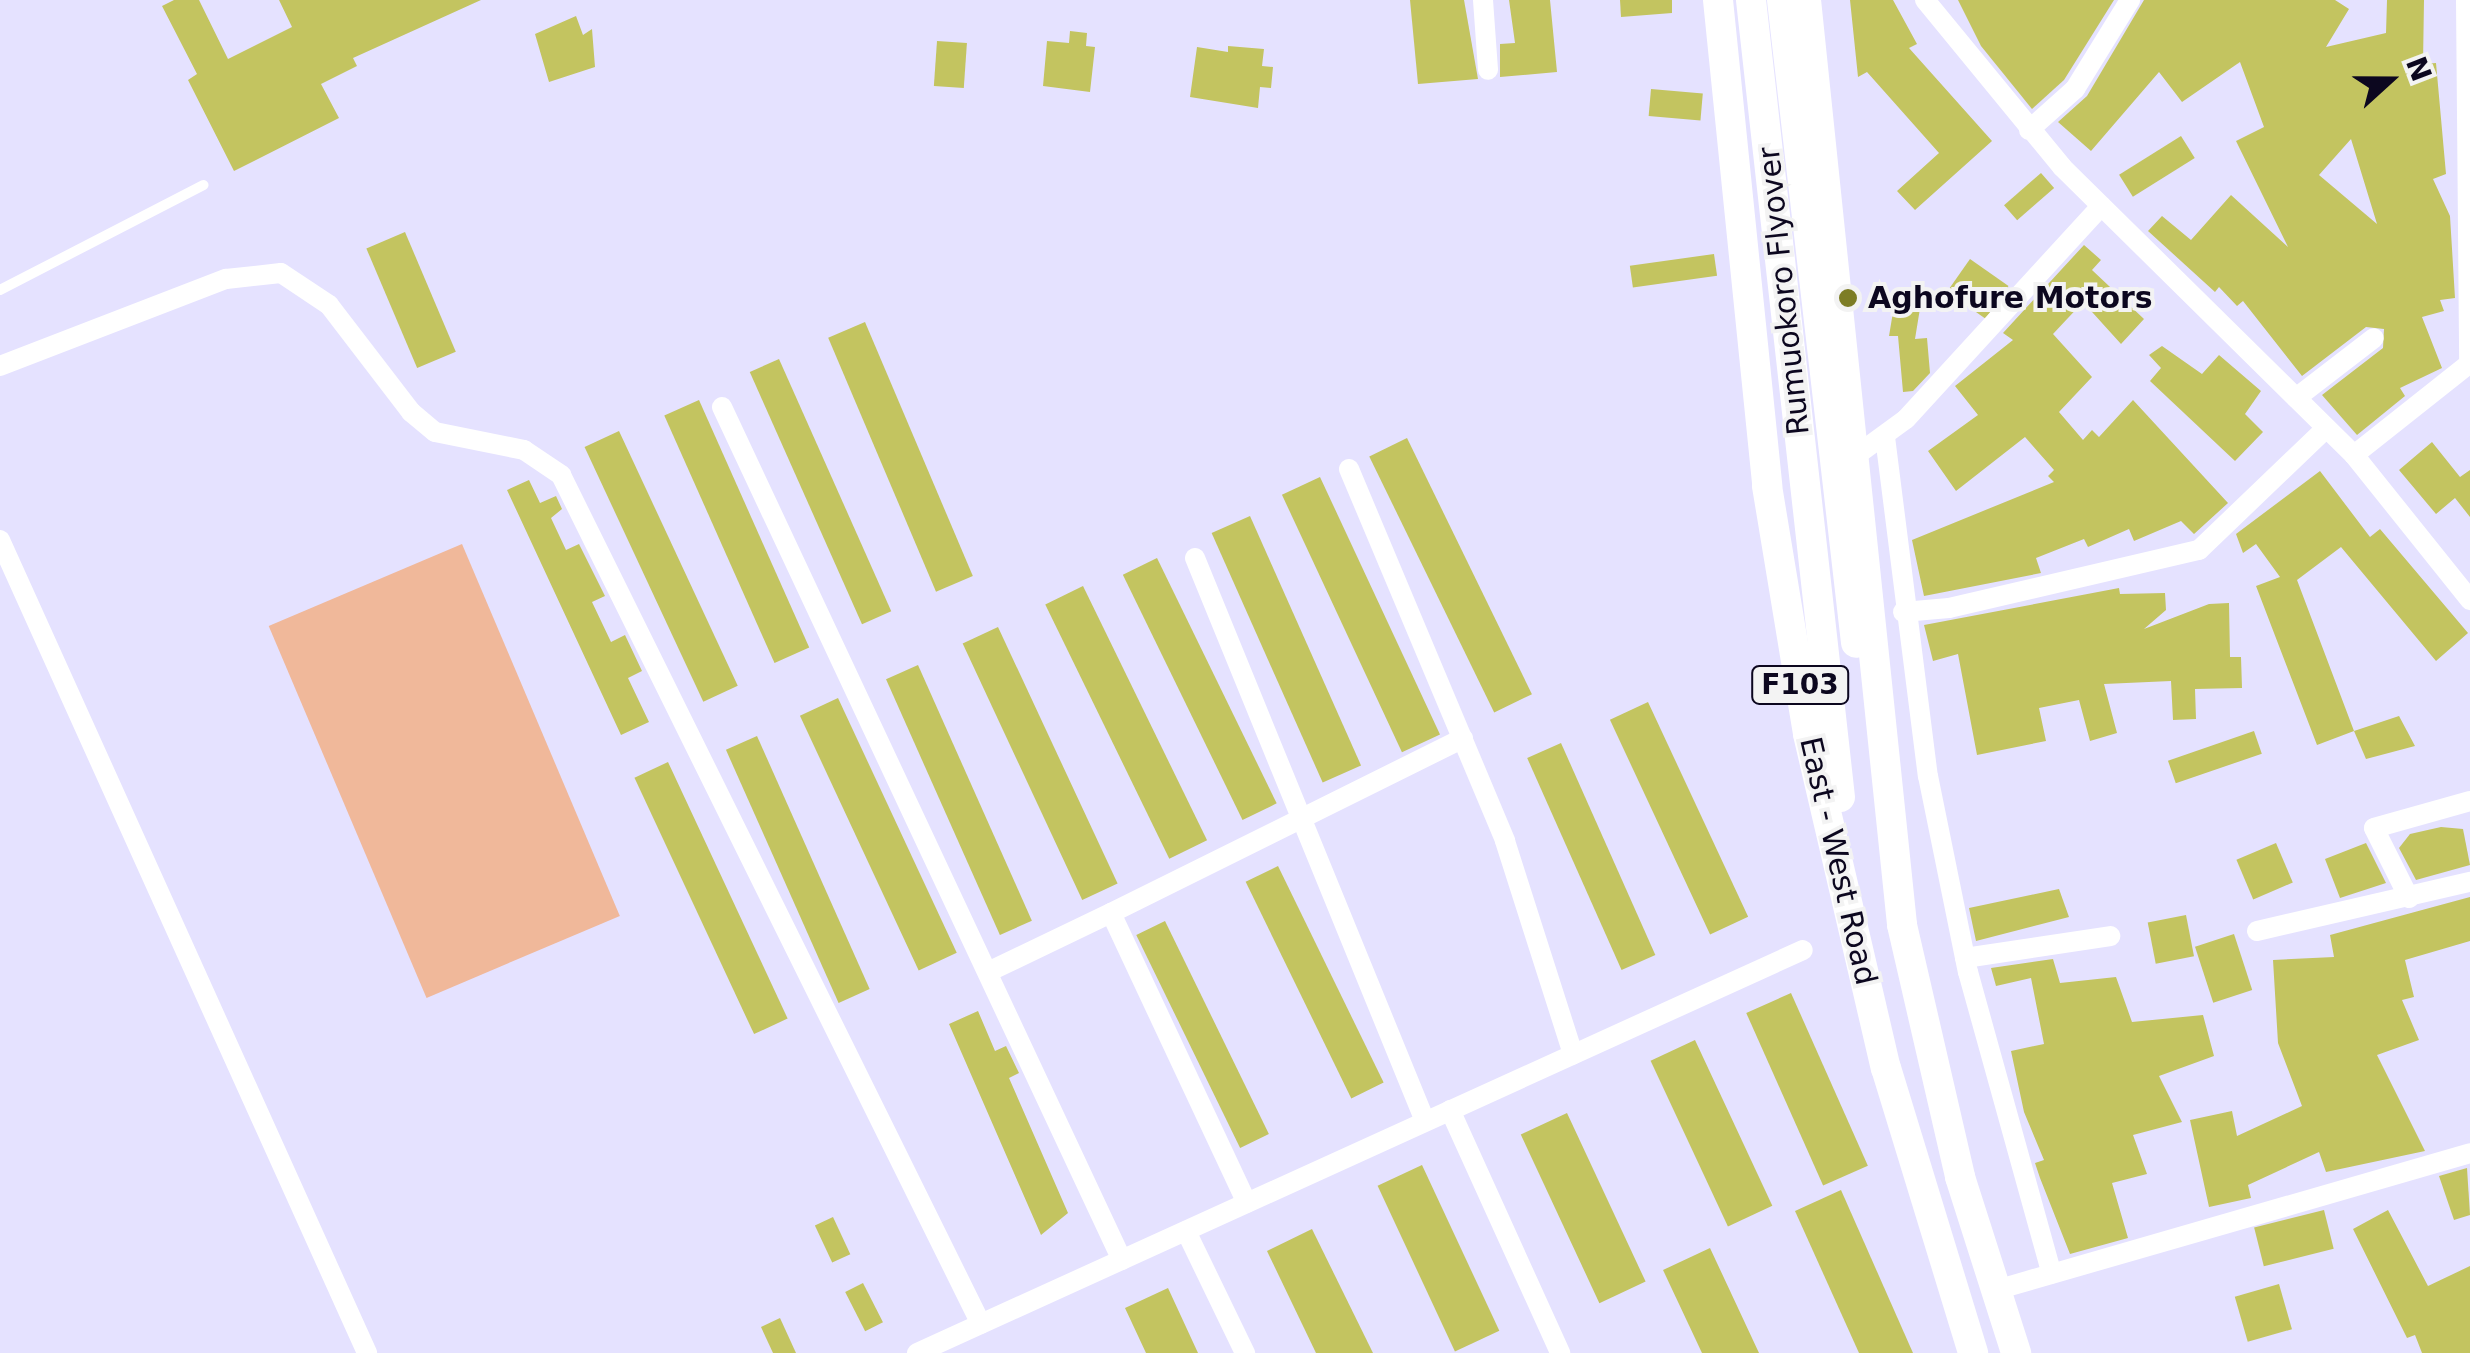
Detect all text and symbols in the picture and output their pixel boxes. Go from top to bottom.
north arrow [2340,30,2440,130]
text: N [2399,52,2438,86]
street label: Rumuokoro Flyover [1751,145,1817,437]
place label: Aghofure Motors [1868,280,2153,316]
marker: Aghofure Motors [1837,287,1859,309]
road number: F103 [1750,662,1850,708]
street label: East - West Road [1792,734,1884,988]

